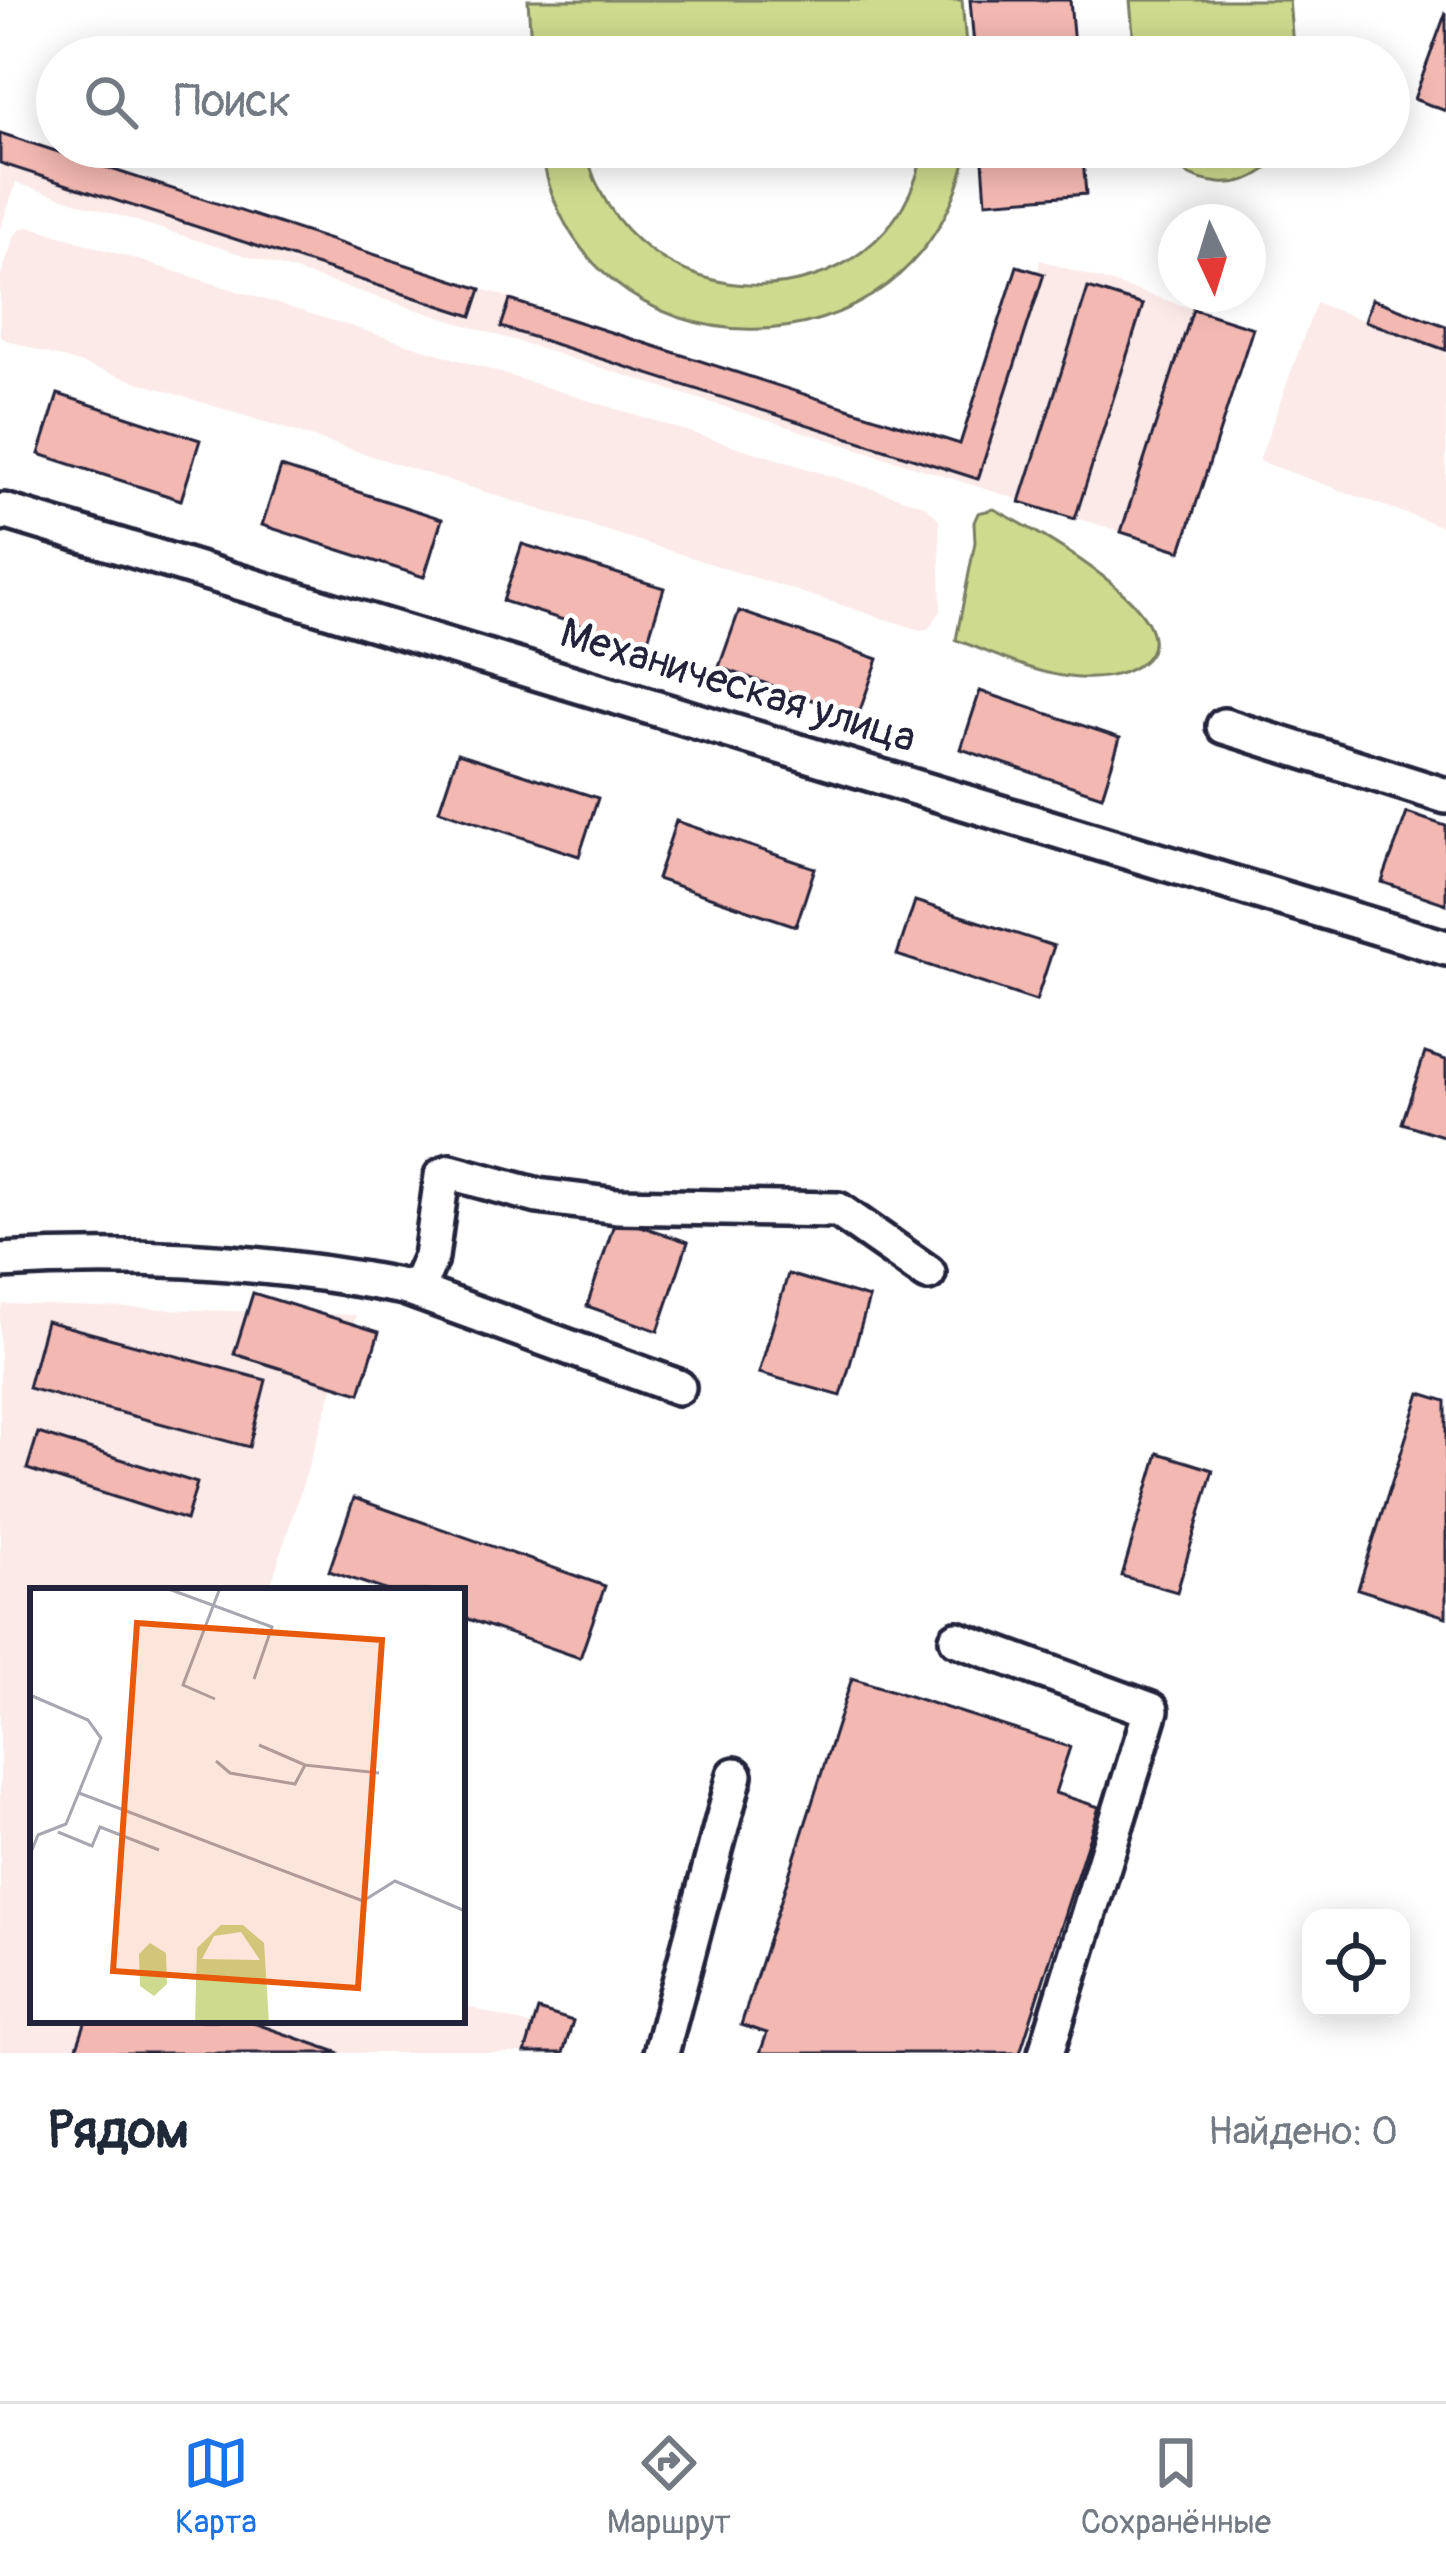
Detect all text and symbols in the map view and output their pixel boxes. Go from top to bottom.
search box [36,36,1410,168]
icon: search [78,69,144,135]
text: Поиск [174,74,291,130]
north arrow [1158,204,1266,312]
street label: Механическая улица [554,607,922,765]
inset map [30,1588,465,2023]
map controls [1302,1909,1410,2017]
button: locate [1302,1909,1410,2017]
text: Рядом [48,2099,189,2163]
text: Найдено: 0 [1208,2107,1398,2156]
tab: Карта [175,2430,257,2543]
tab: Маршрут [607,2430,731,2543]
tab: Сохранённые [1081,2430,1271,2543]

